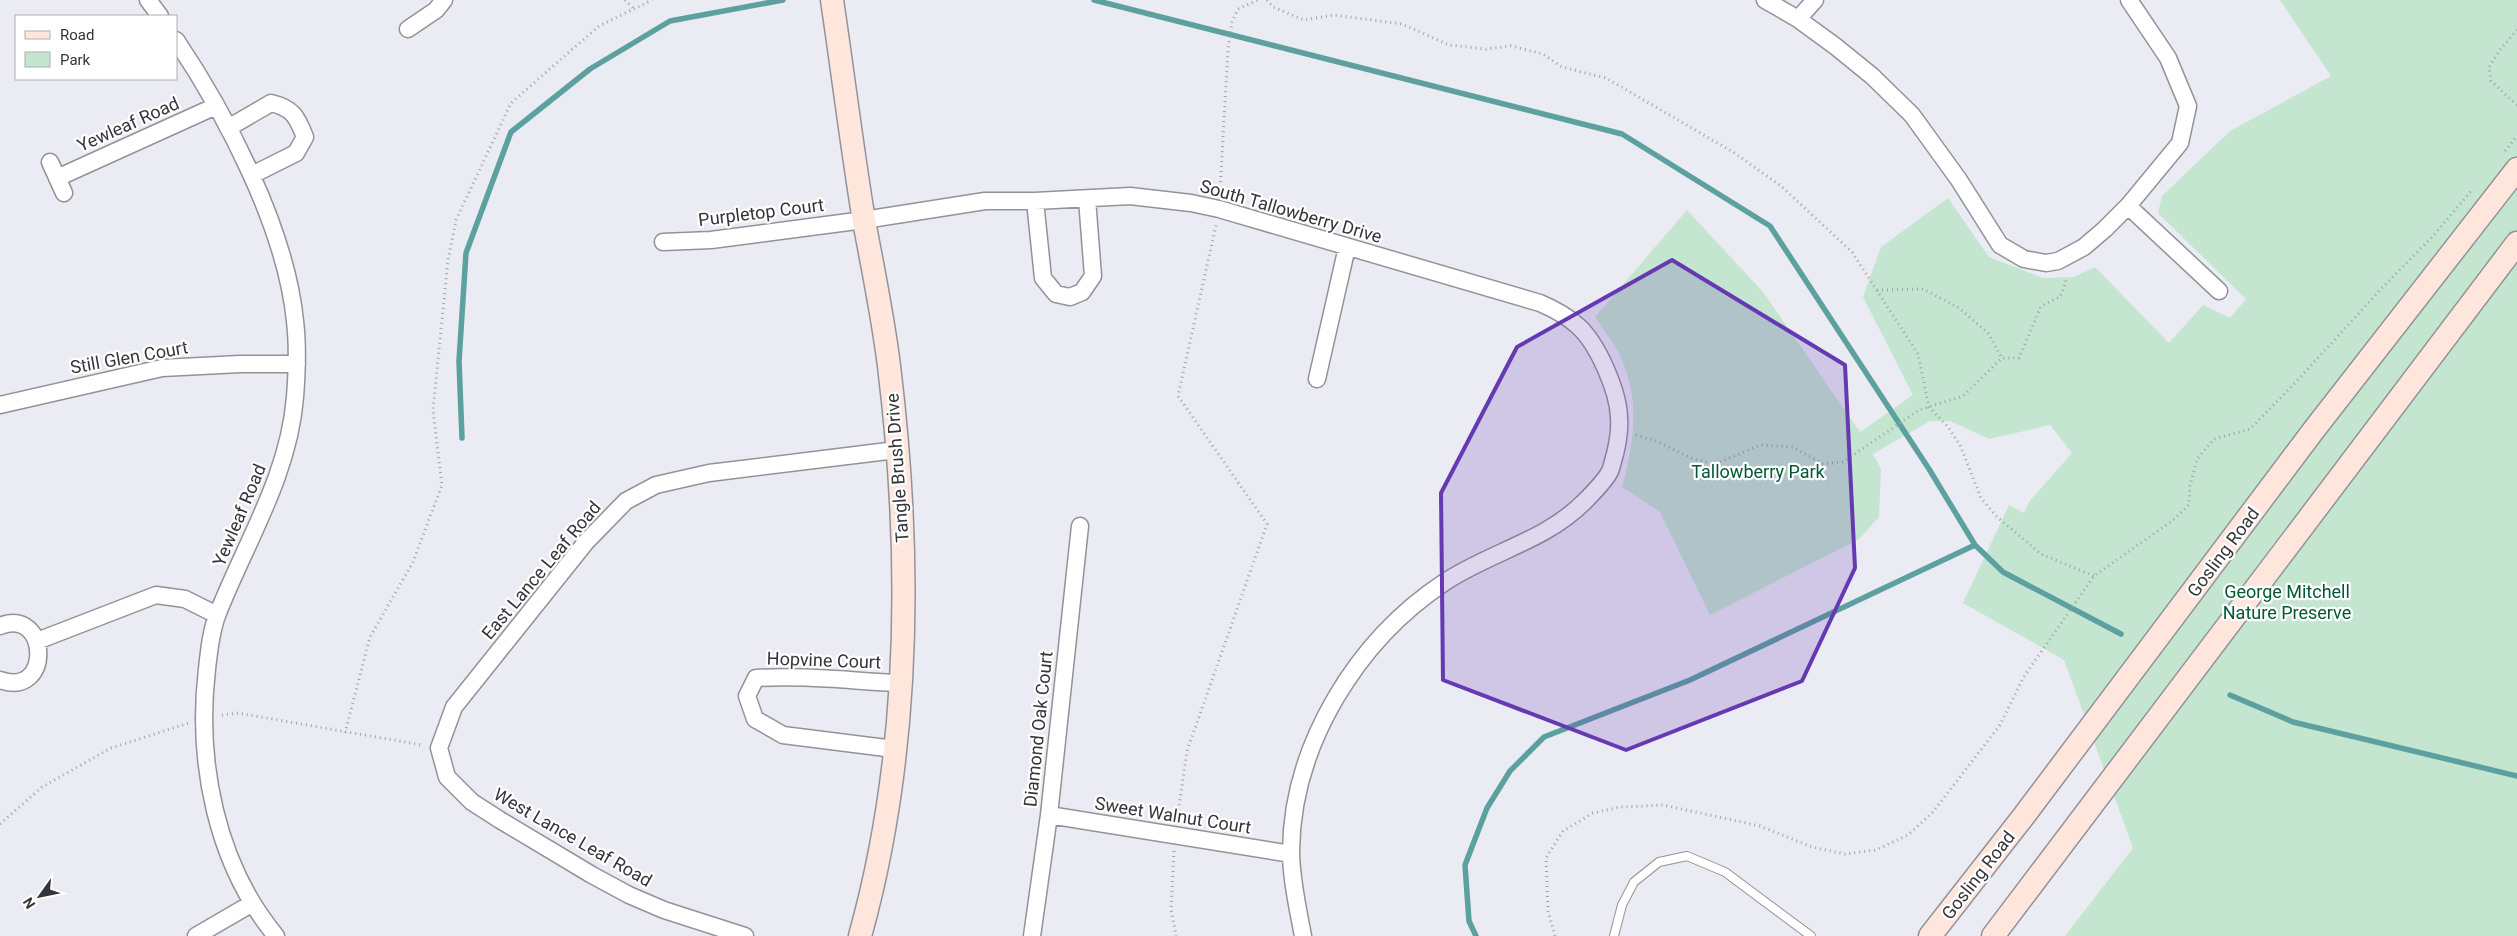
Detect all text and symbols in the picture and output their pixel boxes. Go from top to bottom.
legend [15,15,178,80]
text: Road [60,26,94,44]
text: Park [60,51,91,69]
street label: Yewleaf Road [74,92,182,156]
street label: South Tallowberry Drive [1198,175,1384,247]
street label: Purpletop Court [697,194,825,230]
street label: Still Glen Court [69,336,190,378]
street label: Tangle Brush Drive [881,393,913,543]
street label: Yewleaf Road [208,461,270,569]
park label: Tallowberry Park [1691,461,1826,482]
street label: East Lance Leaf Road [477,497,605,643]
street label: Gosling Road [2183,503,2263,601]
park label: George Mitchell Nature Preserve [2223,581,2351,623]
street label: Hopvine Court [766,648,882,672]
street label: Diamond Oak Court [1019,650,1057,808]
street label: West Lance Leaf Road [490,783,656,891]
street label: Sweet Walnut Court [1093,792,1253,838]
street label: Gosling Road [1937,827,2019,923]
north arrow [15,871,65,921]
text: N [20,895,39,912]

